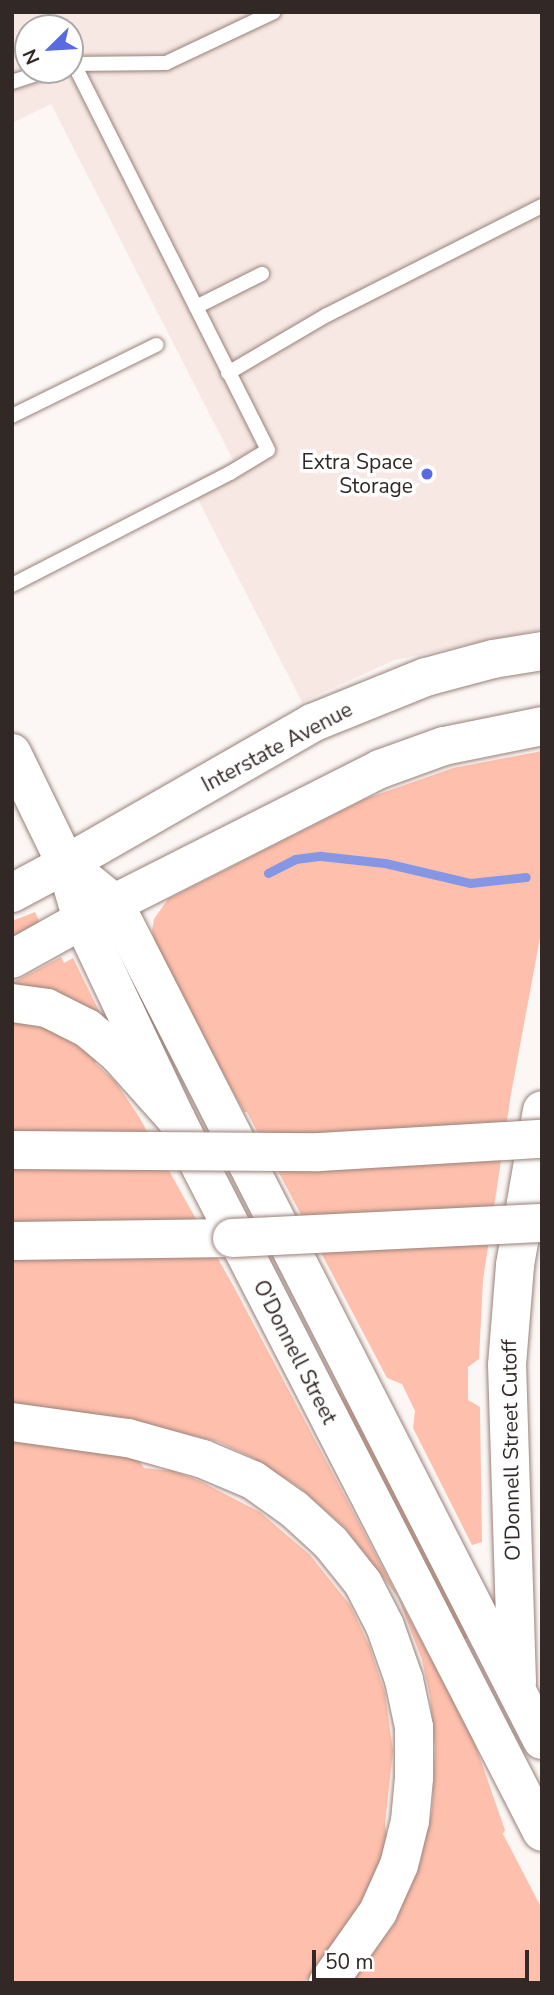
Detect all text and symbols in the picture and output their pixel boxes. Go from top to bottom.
north arrow [14,14,84,84]
text: N [17,45,46,69]
place label: Extra Space Storage [301,449,413,499]
marker: Extra Space Storage [419,466,435,482]
street label: Interstate Avenue [197,697,357,797]
street label: O'Donnell Street [248,1276,342,1428]
street label: O'Donnell Street Cutoff [496,1339,526,1561]
scale bar [316,1936,533,1980]
text: 50 m [325,1948,374,1976]

